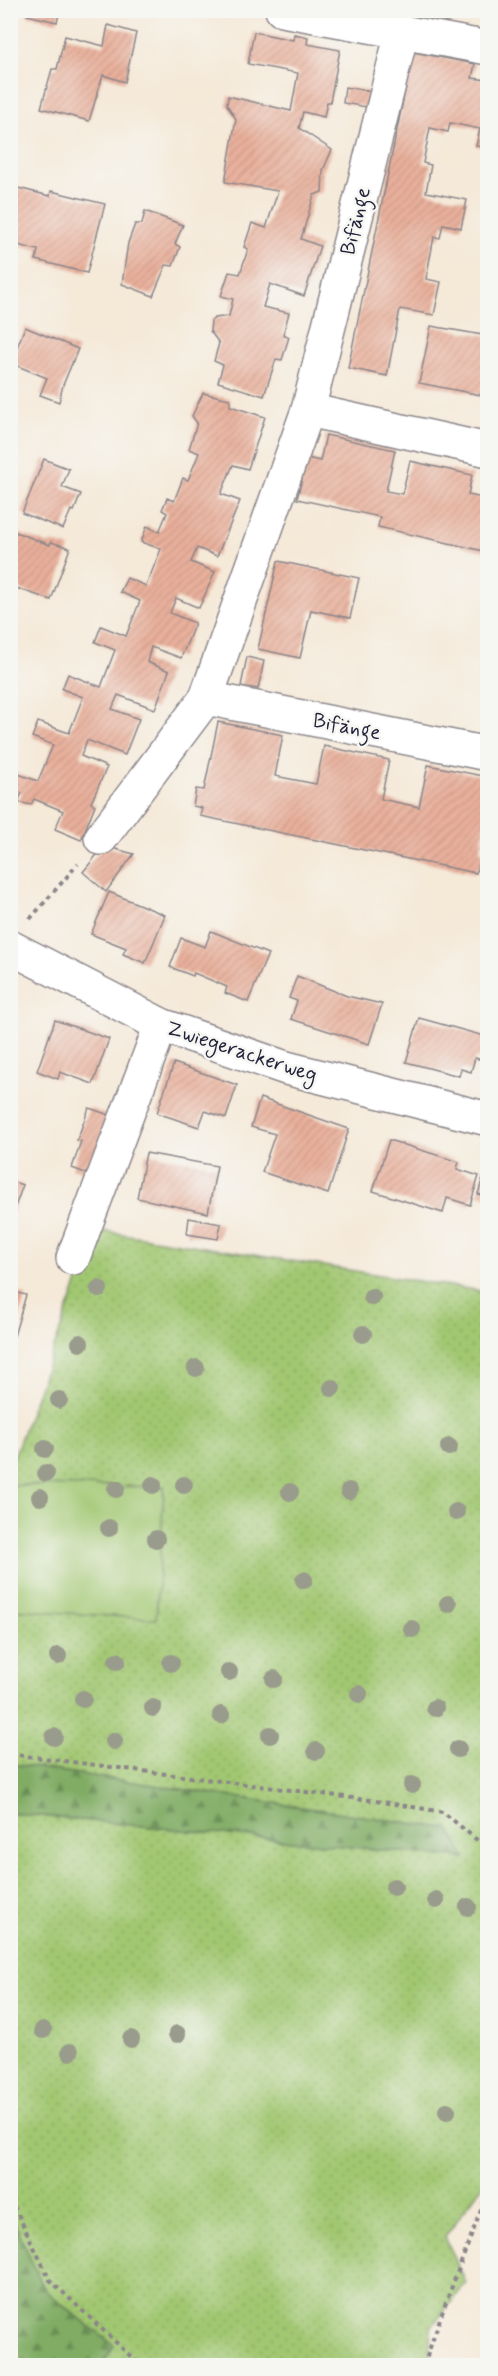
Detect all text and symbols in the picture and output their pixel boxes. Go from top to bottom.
street label: Bifänge [334,184,380,259]
street label: Bifänge [310,707,383,749]
street label: Zwiegerackerweg [162,1014,321,1090]

